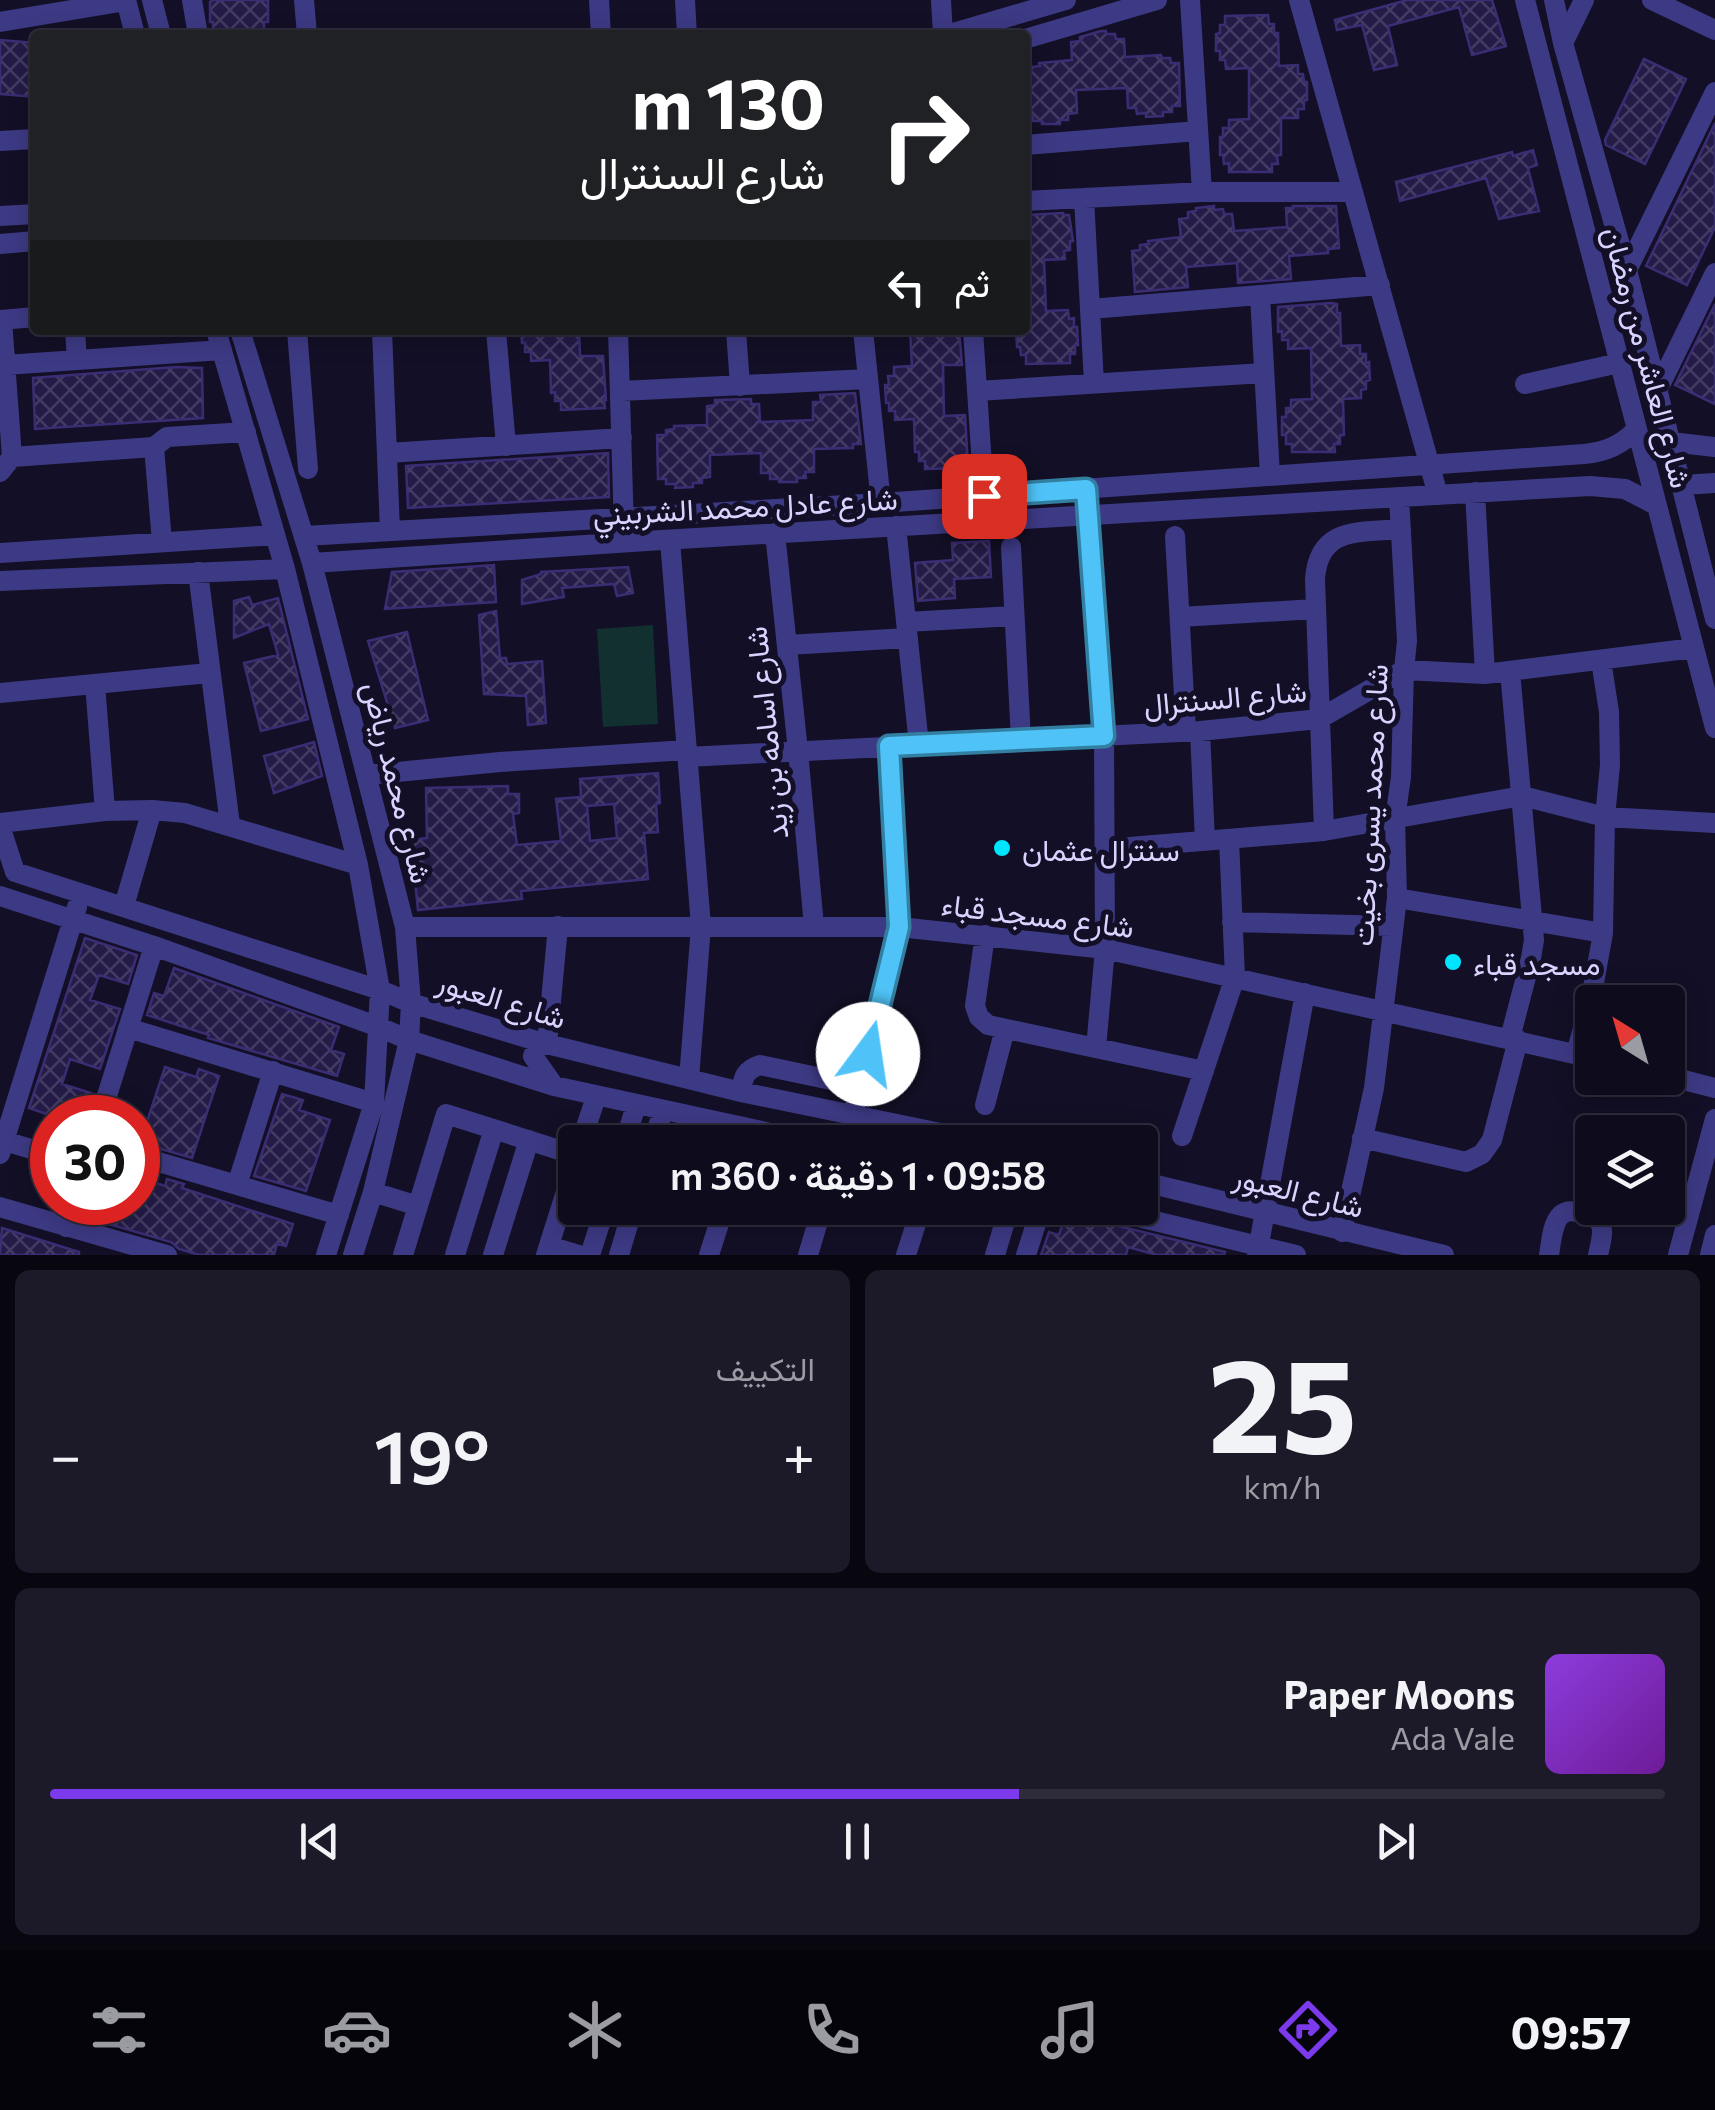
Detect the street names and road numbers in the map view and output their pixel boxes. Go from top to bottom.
street label: شارع العاشر من رمضان [1592,222,1702,493]
street label: شارع عادل محمد الشربيني [592,479,899,539]
street label: شارع اسامه بن زيد [735,624,799,841]
street label: شارع محمد يسرى بخيت [1342,663,1398,947]
street label: شارع السنترال [1142,670,1308,726]
street label: شارع محمد رياض [352,677,442,888]
street label: شارع مسجد قباء [939,884,1136,948]
street label: شارع العبور [431,961,571,1039]
street label: شارع العبور [1228,1156,1368,1228]

